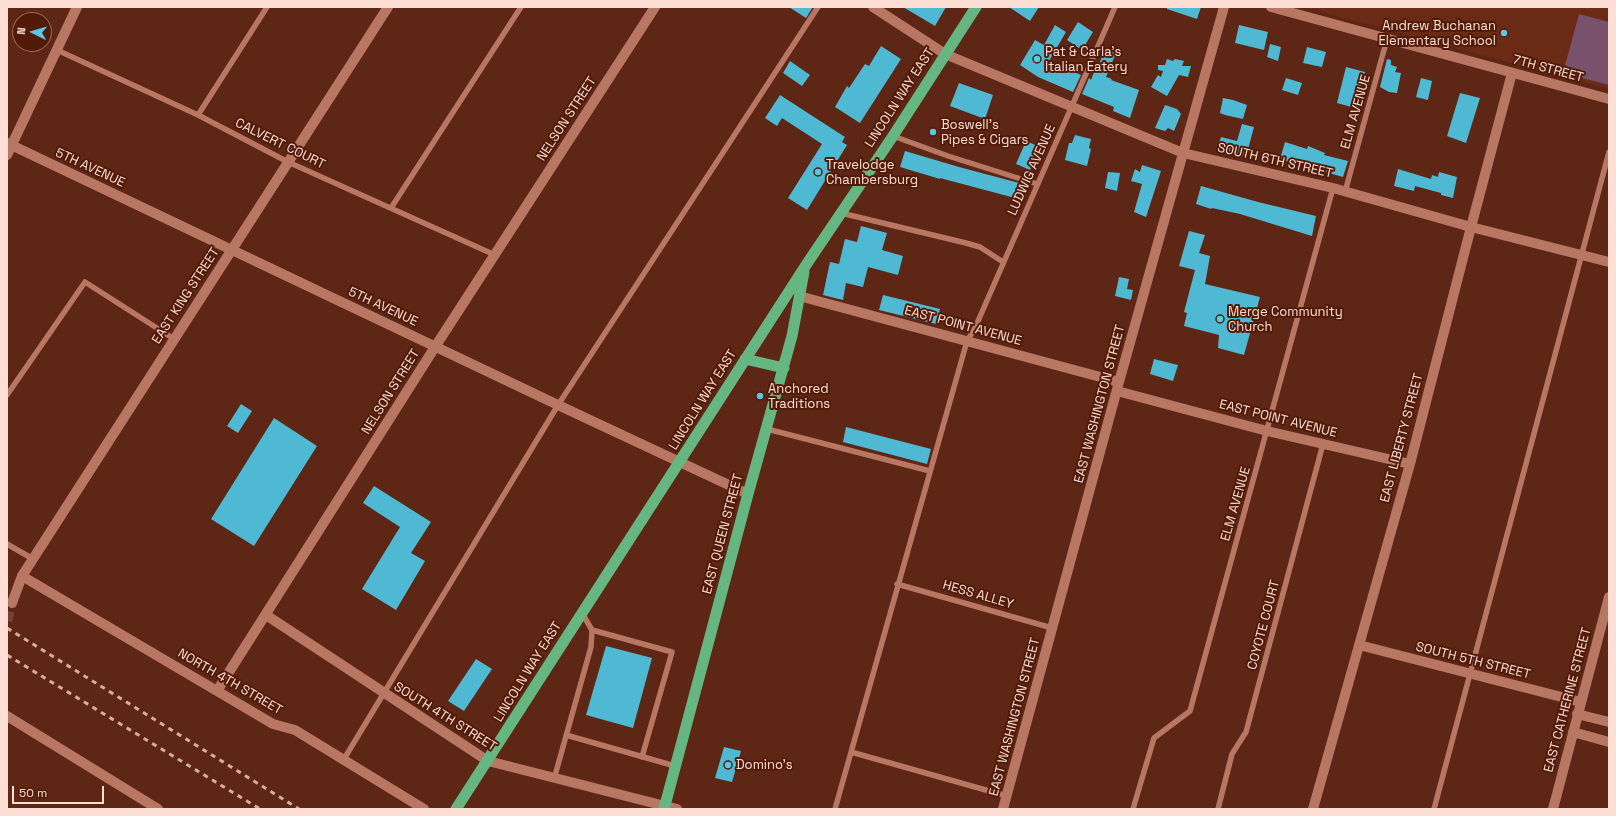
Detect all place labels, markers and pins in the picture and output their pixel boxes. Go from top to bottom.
place label: Andrew Buchanan Elementary School [1379,18,1496,49]
marker: Andrew Buchanan Elementary School [1499,28,1509,38]
place label: Pat & Carla's Italian Eatery [1045,44,1127,75]
marker: Pat & Carla's Italian Eatery [1032,54,1042,64]
place label: Boswell's Pipes & Cigars [941,117,1028,148]
marker: Boswell's Pipes & Cigars [928,127,938,137]
place label: Travelodge Chambersburg [826,157,918,188]
marker: Travelodge Chambersburg [813,167,823,177]
place label: Merge Community Church [1228,304,1343,335]
marker: Merge Community Church [1215,314,1225,324]
place label: Anchored Traditions [768,381,830,412]
marker: Anchored Traditions [755,391,765,401]
place label: Domino's [736,757,793,773]
marker: Domino's [723,760,733,770]

